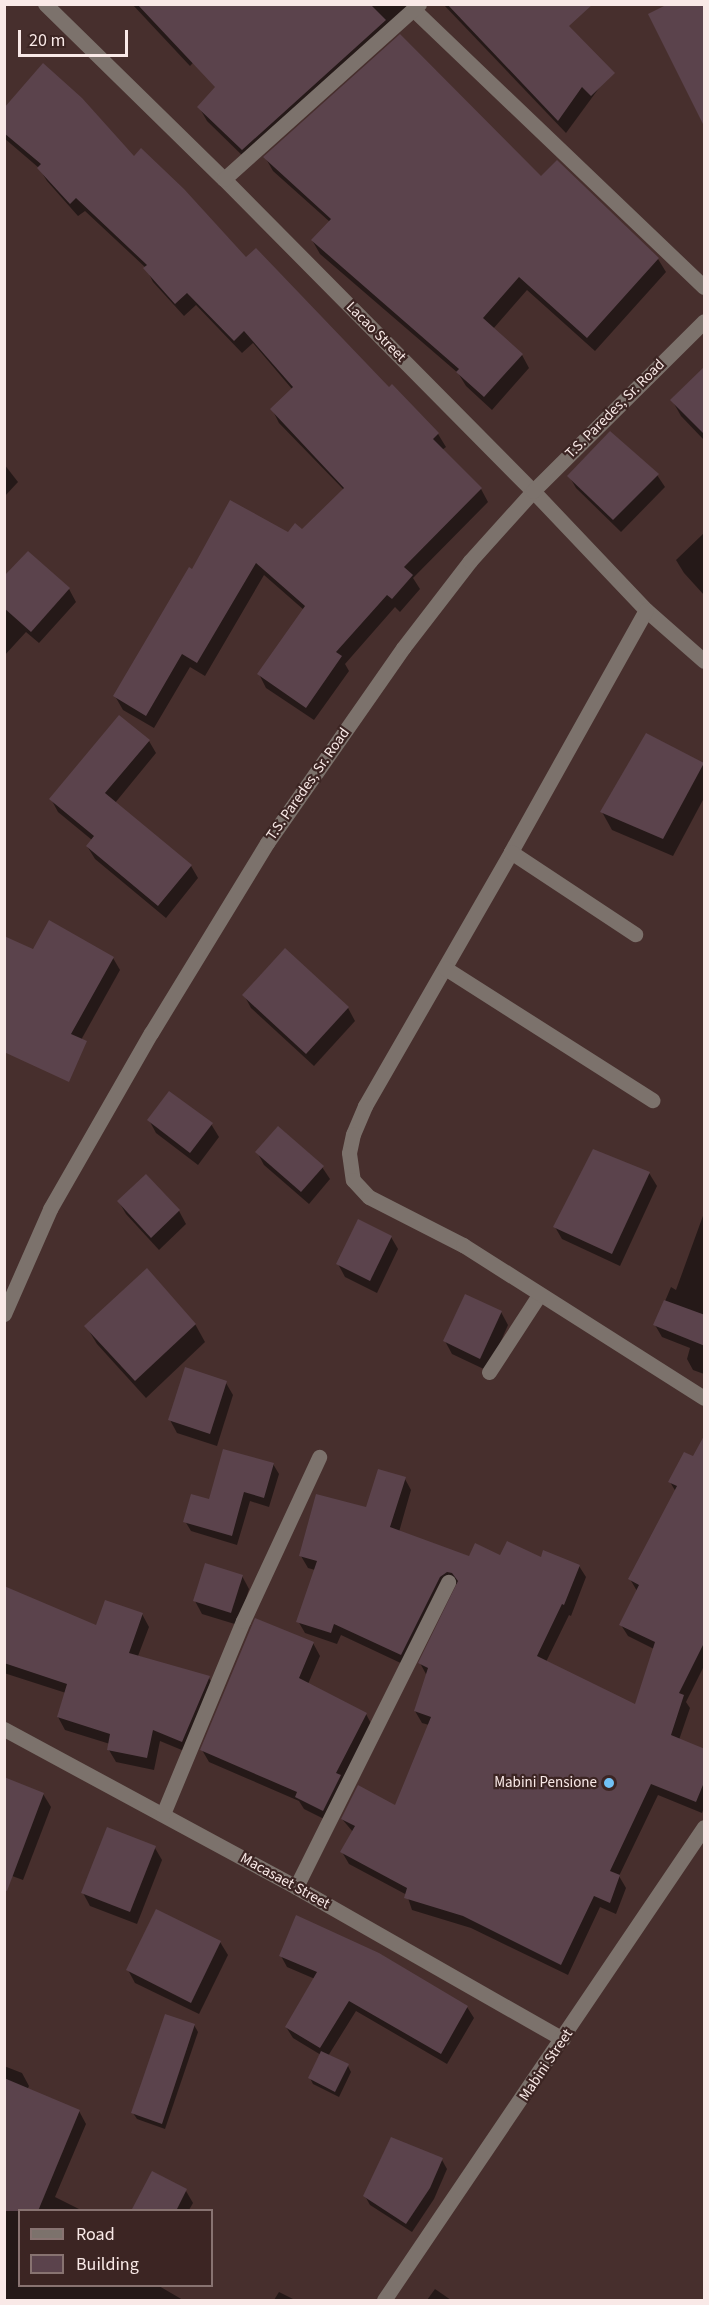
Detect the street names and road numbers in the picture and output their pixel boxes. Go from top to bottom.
street label: Lacao Street [342,298,410,366]
street label: T.S. Paredes, Sr. Road [562,356,668,462]
street label: T.S. Paredes, Sr. Road [263,724,353,844]
street label: Macasaet Street [237,1849,333,1913]
street label: Mabini Street [515,2026,577,2104]

